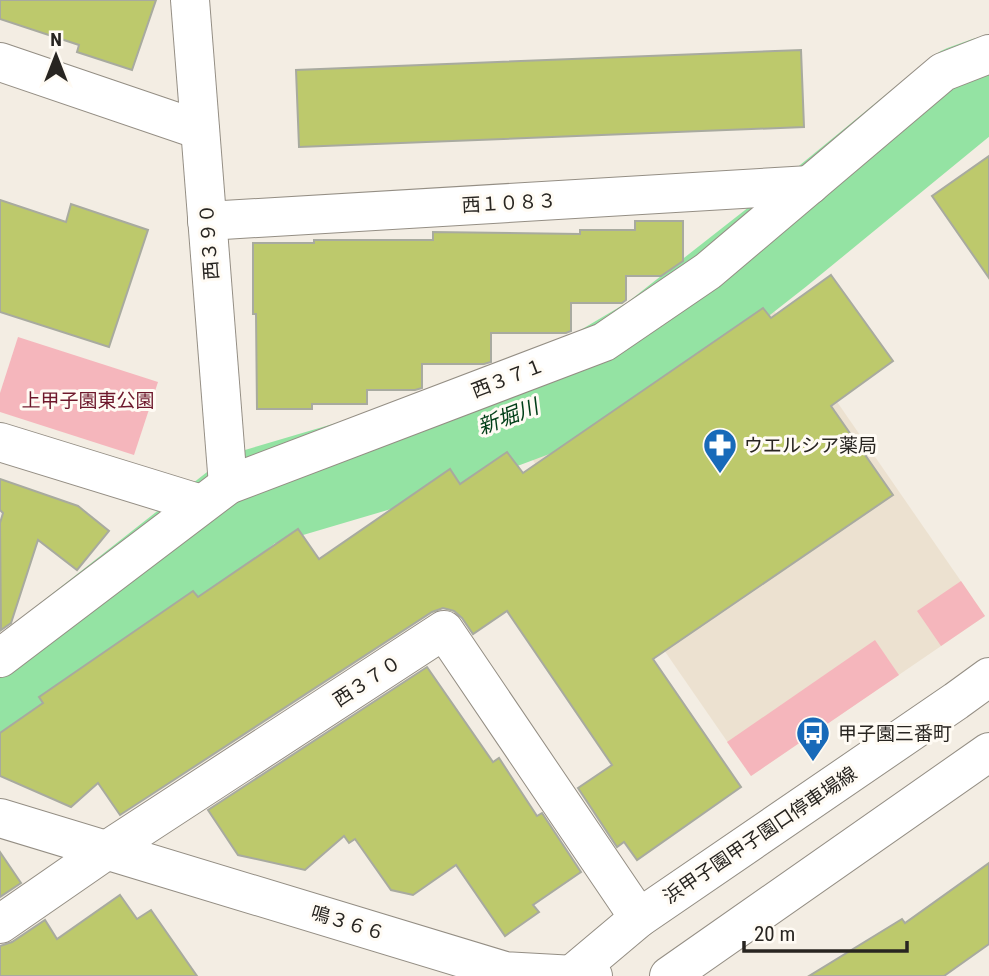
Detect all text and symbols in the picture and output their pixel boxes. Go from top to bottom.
north arrow [21,21,91,91]
text: N [50,28,62,51]
street label: 西１０８３ [461,189,557,217]
street label: 西３９０ [195,203,223,281]
street label: 西３７１ [468,354,548,402]
park label: 上甲子園東公園 [21,389,155,412]
water label: 新堀川 [474,394,544,439]
pharmacy icon: ウエルシア薬局 [701,426,739,475]
place label: ウエルシア薬局 [744,434,877,457]
street label: 西３７０ [329,651,405,711]
bus stop icon: 甲子園三番町 [794,714,832,763]
place label: 甲子園三番町 [838,722,952,745]
street label: 浜甲子園甲子園口停車場線 [659,762,861,908]
street label: 鳴３６６ [308,901,388,945]
scale bar [744,909,907,953]
text: 20 m [754,922,795,946]

